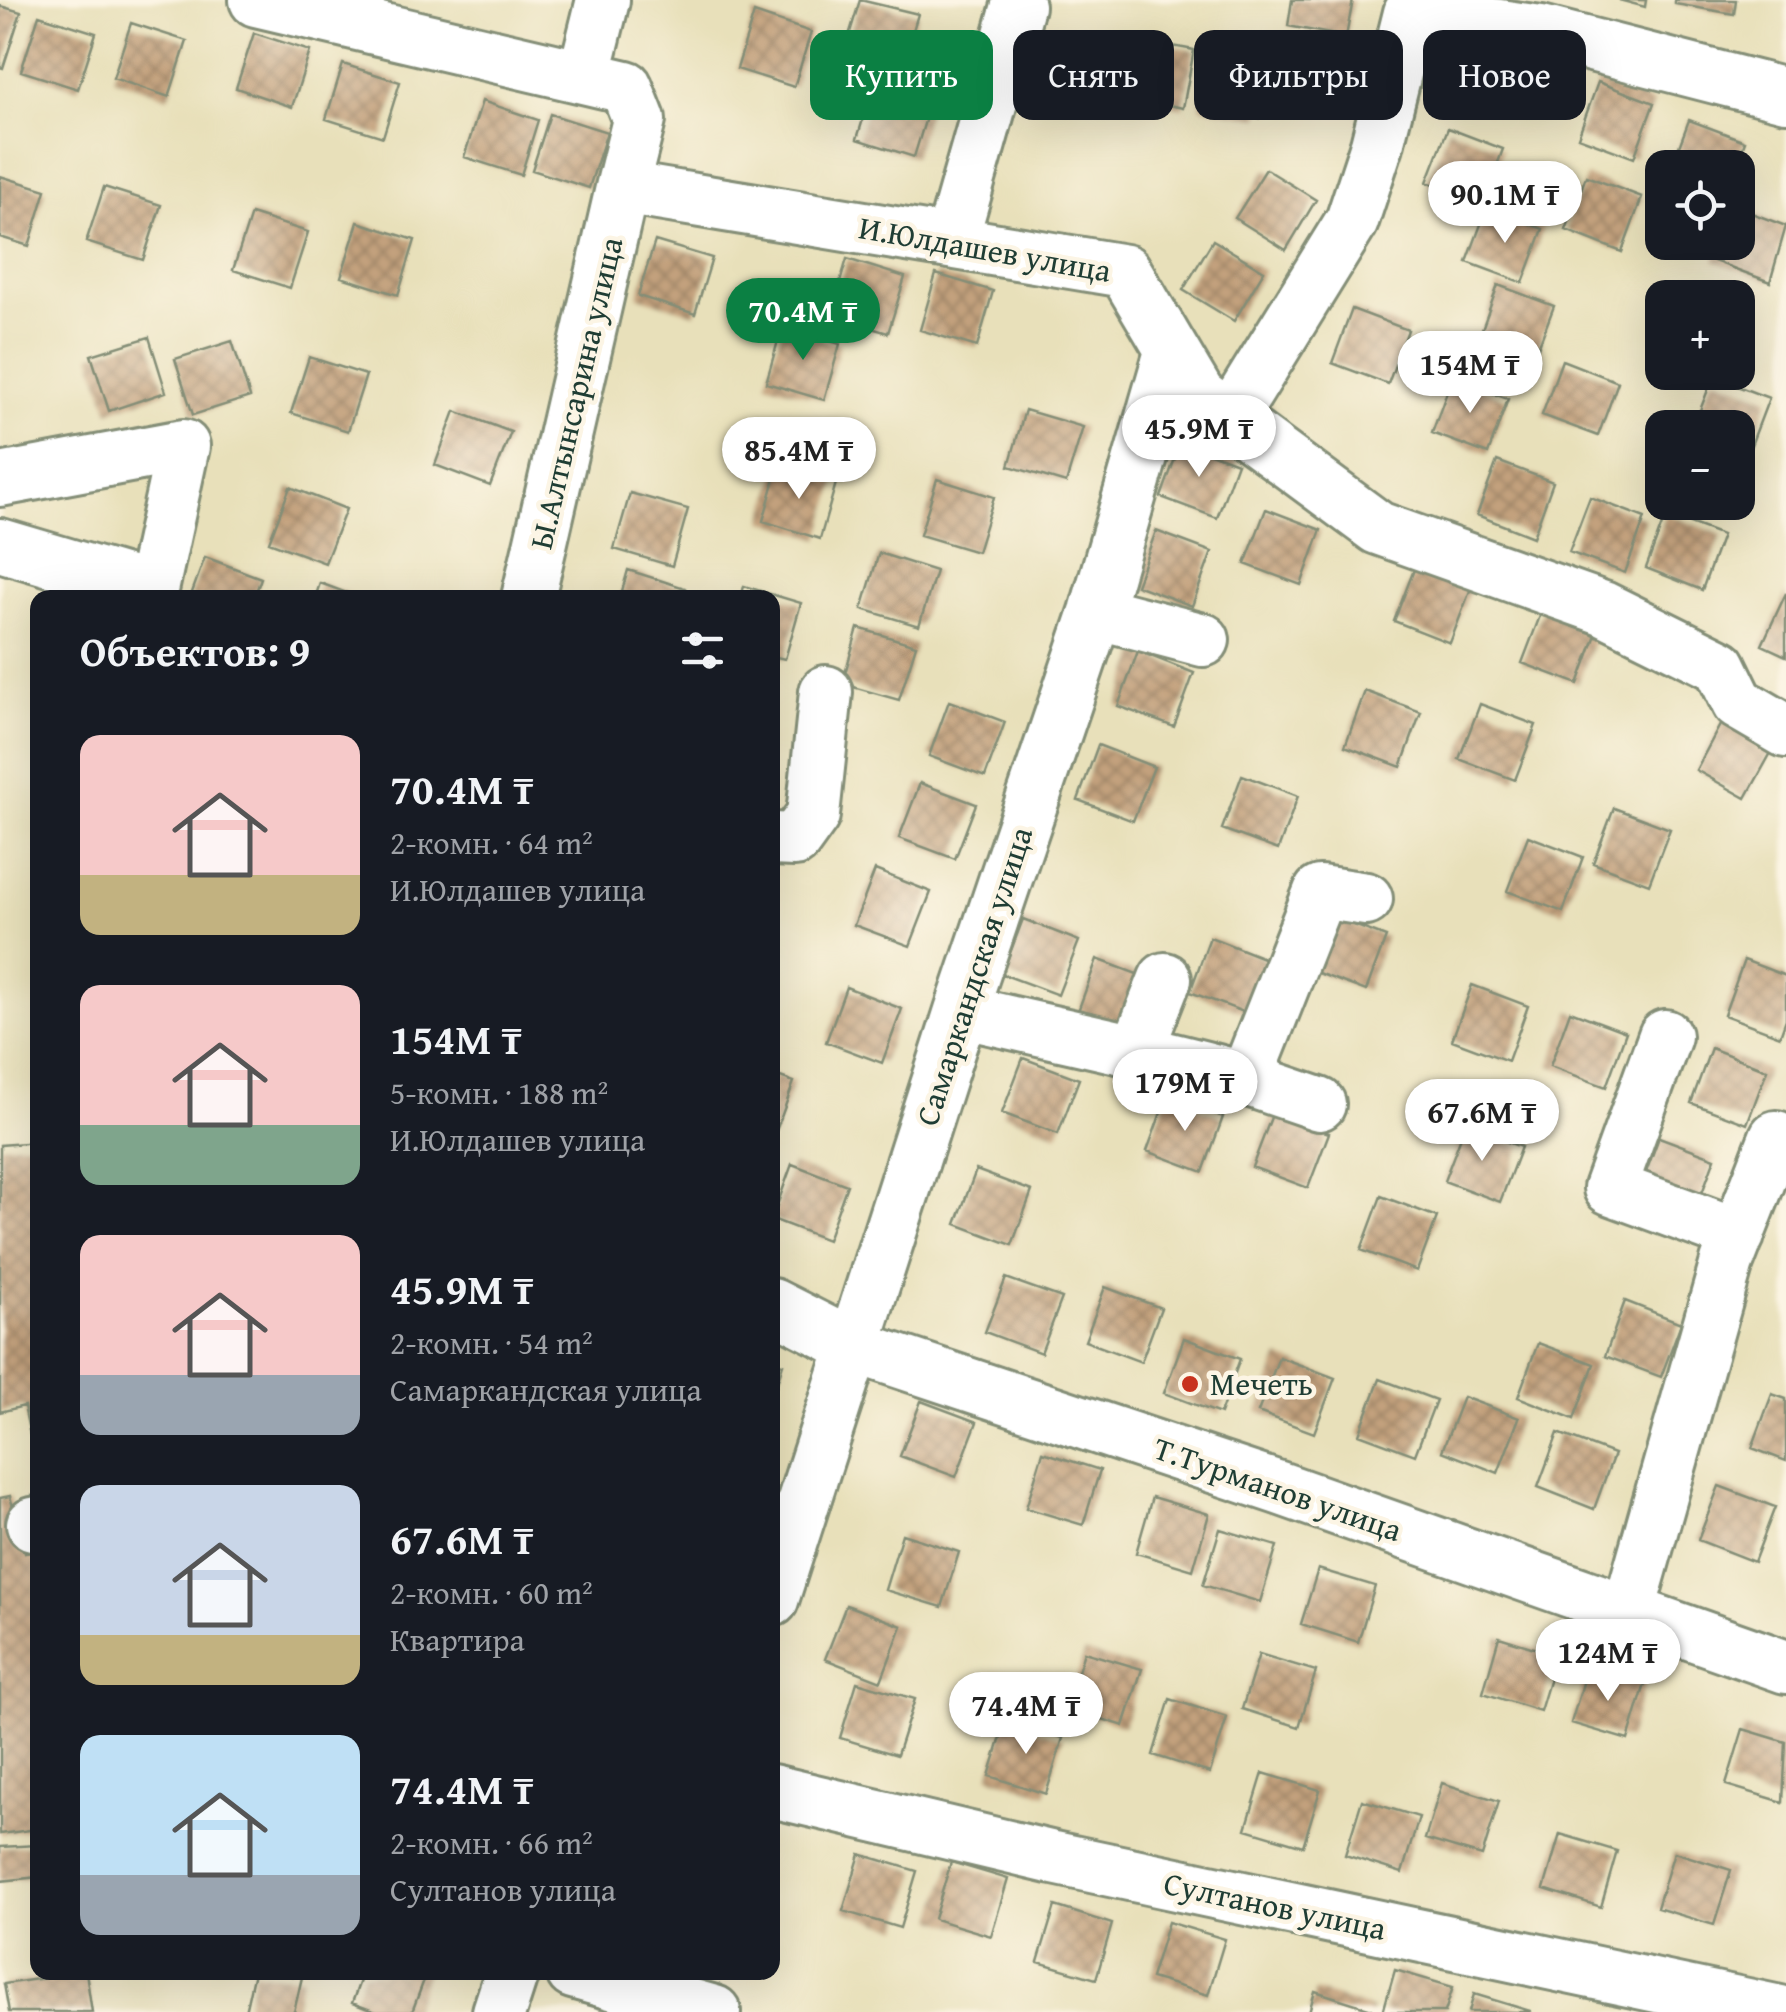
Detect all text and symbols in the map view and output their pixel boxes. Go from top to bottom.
chip: Купить [810,30,993,120]
chip: Снять [1013,30,1174,120]
chip: Фильтры [1194,30,1403,120]
chip: Новое [1423,30,1586,120]
map controls [1645,150,1755,520]
button: locate [1645,150,1755,260]
pin: 90.1M ₸ [1413,161,1597,246]
text: 90.1M ₸ [1450,170,1560,217]
street label: И.Юлдашев улица [855,203,1116,294]
street label: Ы.Алтынсарина улица [517,232,634,554]
pin: 70.4M ₸ [711,278,895,363]
button: + [1645,280,1755,390]
text: 70.4M ₸ [748,287,858,334]
pin: 154M ₸ [1389,331,1551,416]
text: 154M ₸ [1420,340,1520,387]
pin: 45.9M ₸ [1107,395,1291,480]
text: 45.9M ₸ [1144,404,1254,451]
button: − [1645,410,1755,520]
pin: 85.4M ₸ [707,417,891,502]
text: 85.4M ₸ [744,426,854,473]
text: Объектов: 9 [80,620,310,681]
icon: filters [675,623,730,678]
text: 70.4M ₸ [390,758,534,819]
icon: home [160,775,280,895]
text: 2-комн. · 64 m² [390,819,593,866]
street label: Самаркандская улица [903,820,1044,1131]
text: И.Юлдашев улица [390,866,645,913]
text: 154M ₸ [390,1008,522,1069]
icon: home [160,1025,280,1145]
pin: 179M ₸ [1104,1049,1266,1134]
text: 179M ₸ [1135,1058,1235,1105]
text: 5-комн. · 188 m² [390,1069,608,1116]
pin: 67.6M ₸ [1390,1079,1574,1164]
text: 67.6M ₸ [1427,1088,1537,1135]
text: И.Юлдашев улица [390,1116,645,1163]
text: 45.9M ₸ [390,1258,534,1319]
icon: home [160,1275,280,1395]
text: 2-комн. · 54 m² [390,1319,593,1366]
place label: Мечеть [1210,1360,1313,1407]
text: Самаркандская улица [390,1366,702,1413]
marker: Мечеть [1179,1373,1201,1395]
street label: Т.Турманов улица [1148,1424,1409,1553]
text: 67.6M ₸ [390,1508,534,1569]
icon: home [160,1525,280,1645]
text: 2-комн. · 60 m² [390,1569,593,1616]
text: Квартира [390,1616,525,1663]
pin: 124M ₸ [1527,1619,1689,1704]
text: 124M ₸ [1558,1628,1658,1675]
pin: 74.4M ₸ [934,1672,1118,1757]
text: 74.4M ₸ [971,1681,1081,1728]
text: 74.4M ₸ [390,1758,534,1819]
icon: home [160,1775,280,1895]
text: 2-комн. · 66 m² [390,1819,593,1866]
street label: Султанов улица [1160,1859,1391,1952]
text: Султанов улица [390,1866,616,1913]

